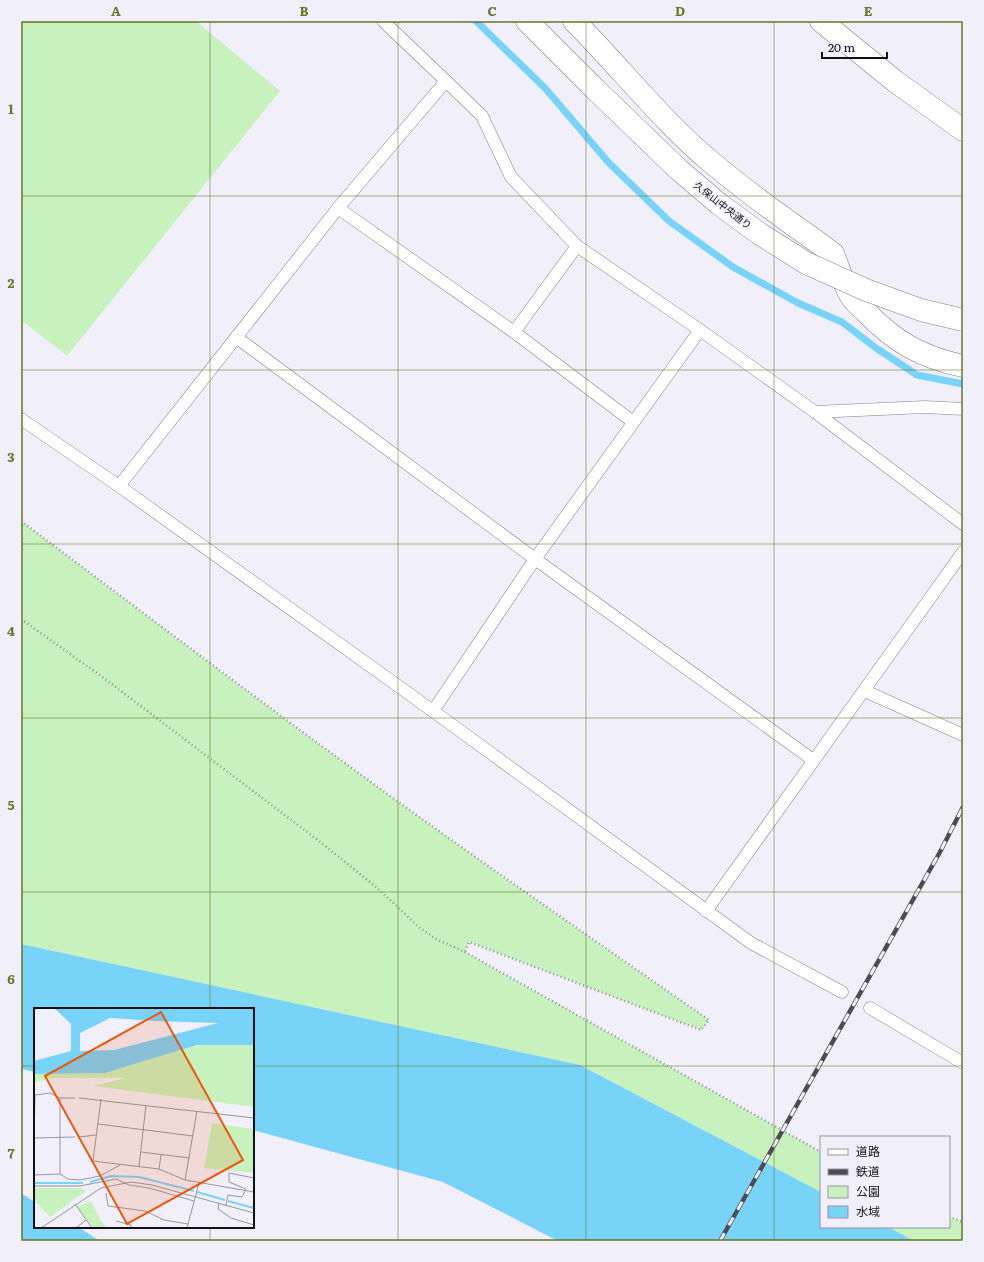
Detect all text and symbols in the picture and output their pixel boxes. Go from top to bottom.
text: A [111,1,121,20]
text: B [300,1,309,20]
text: C [487,1,497,20]
text: D [675,1,685,20]
text: E [864,1,873,20]
scale bar [822,34,887,60]
text: 20 m [828,38,855,56]
text: 1 [8,99,14,118]
street label: 久保山中央通り [691,177,756,232]
text: 2 [8,273,15,292]
text: 3 [7,447,15,466]
text: 4 [7,621,15,640]
text: 5 [7,795,15,814]
text: 6 [7,969,15,988]
inset map [34,1008,254,1228]
legend [820,1136,950,1228]
text: 道路 [856,1142,880,1160]
text: 7 [7,1143,15,1162]
text: 鉄道 [856,1162,880,1180]
text: 公園 [856,1182,880,1200]
text: 水域 [856,1202,880,1220]

